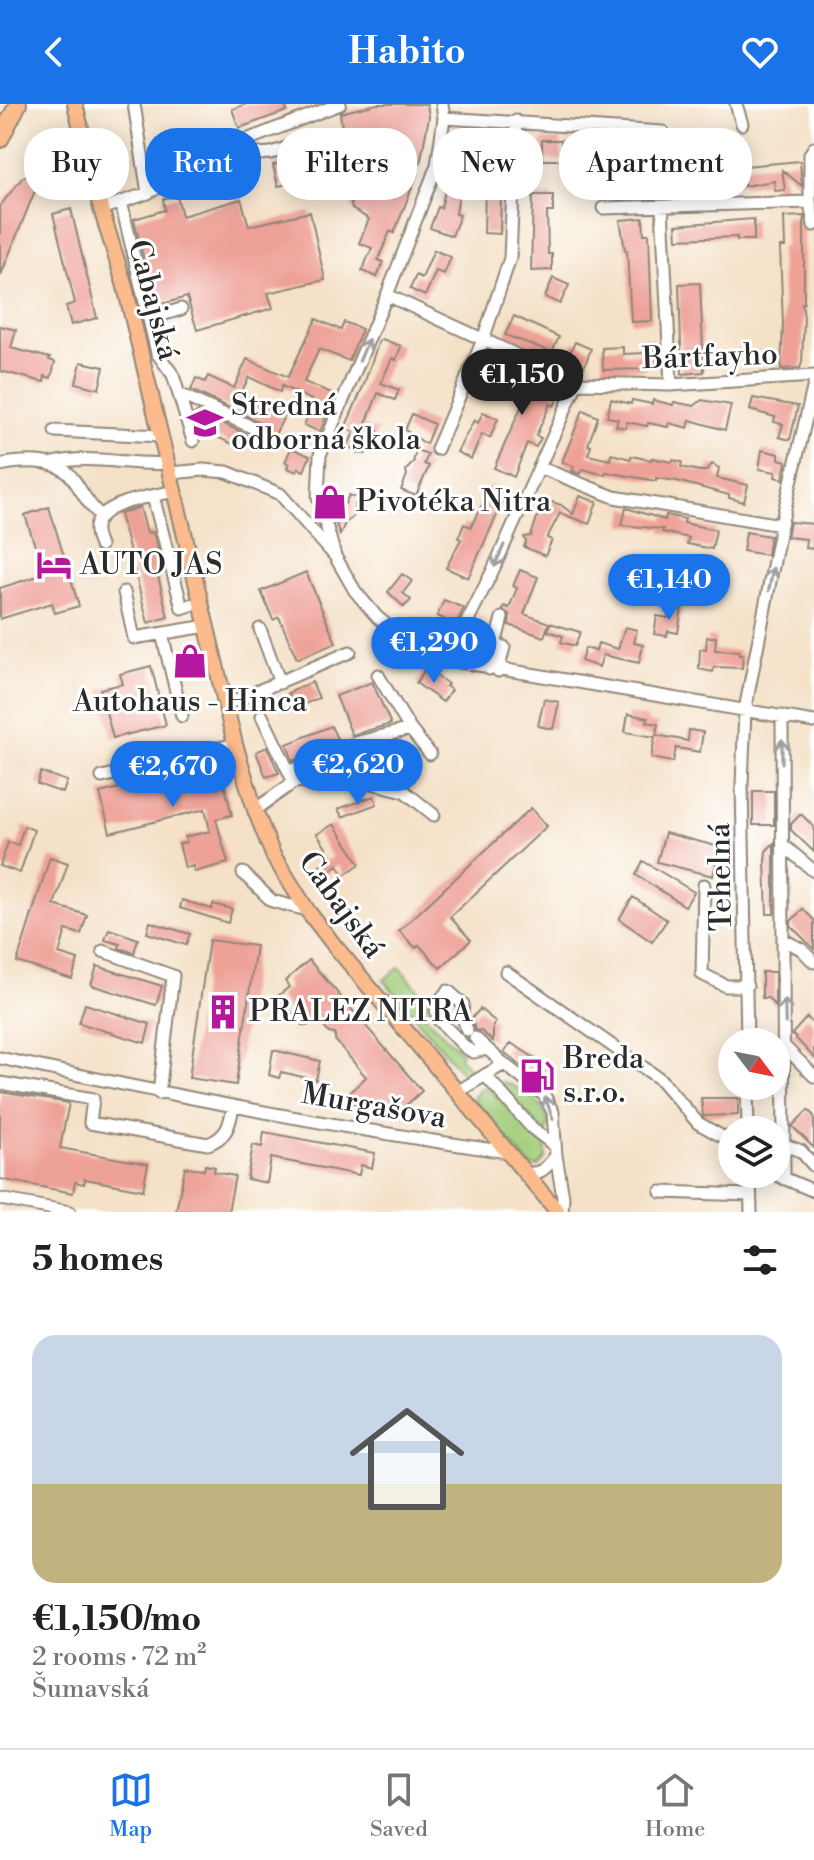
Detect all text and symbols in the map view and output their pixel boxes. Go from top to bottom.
icon: back [32,30,76,74]
text: Habito [348,30,466,75]
icon: heart [738,30,782,74]
chip: Buy [24,128,129,200]
chip: Rent [145,128,261,200]
chip: Filters [277,128,417,200]
chip: New [433,128,543,200]
chip: Apartment [559,128,752,200]
street label: Cabajská [119,236,187,365]
street label: Bártfayho [640,336,779,378]
one-way arrow [358,338,373,363]
pin: €1,150 [457,349,587,417]
text: €1,150 [479,359,565,391]
place label: Stredná odborná škola [231,387,422,459]
school or university icon: Stredná odborná škola [186,404,224,442]
shop icon: Pivotéka Nitra [311,483,349,521]
place label: Pivotéka Nitra [356,483,552,521]
one-way arrow [491,544,506,568]
hotel icon: AUTO JAS [35,546,73,584]
place label: AUTO JAS [79,546,223,584]
pin: €1,140 [604,554,734,622]
text: €1,140 [626,564,712,596]
one-way arrow [764,566,779,592]
pin: €1,290 [369,617,499,685]
text: €1,290 [389,627,479,659]
shop icon: Autohaus - Hinca [171,642,209,680]
place label: Autohaus - Hinca [72,683,308,721]
one-way arrow [774,738,790,765]
pin: €2,620 [293,739,423,807]
pin: €2,670 [108,741,238,809]
text: €2,620 [312,749,404,781]
text: €2,670 [128,751,218,783]
street label: Tehelná [701,822,741,932]
street label: Cabajská [290,844,393,966]
building icon: PRALEZ NITRA [204,993,242,1031]
place label: PRALEZ NITRA [249,993,474,1031]
one-way arrow [777,998,792,1025]
north arrow [718,1028,790,1100]
map controls [718,1028,790,1188]
place label: Breda s.r.o. [562,1040,645,1112]
fuel station icon: Breda s.r.o. [518,1057,556,1095]
street label: Murgašova [299,1075,450,1138]
one-way arrow [540,1096,555,1121]
button: layers [718,1116,790,1188]
icon: filters [738,1238,782,1282]
text: 5 homes [32,1239,163,1281]
icon: home [335,1387,479,1531]
text: €1,150/mo [32,1599,201,1641]
text: 2 rooms · 72 m² [32,1641,206,1673]
text: Šumavská [32,1673,149,1705]
tab: Map [109,1768,153,1843]
tab: Saved [370,1768,428,1843]
tab: Home [645,1768,705,1843]

